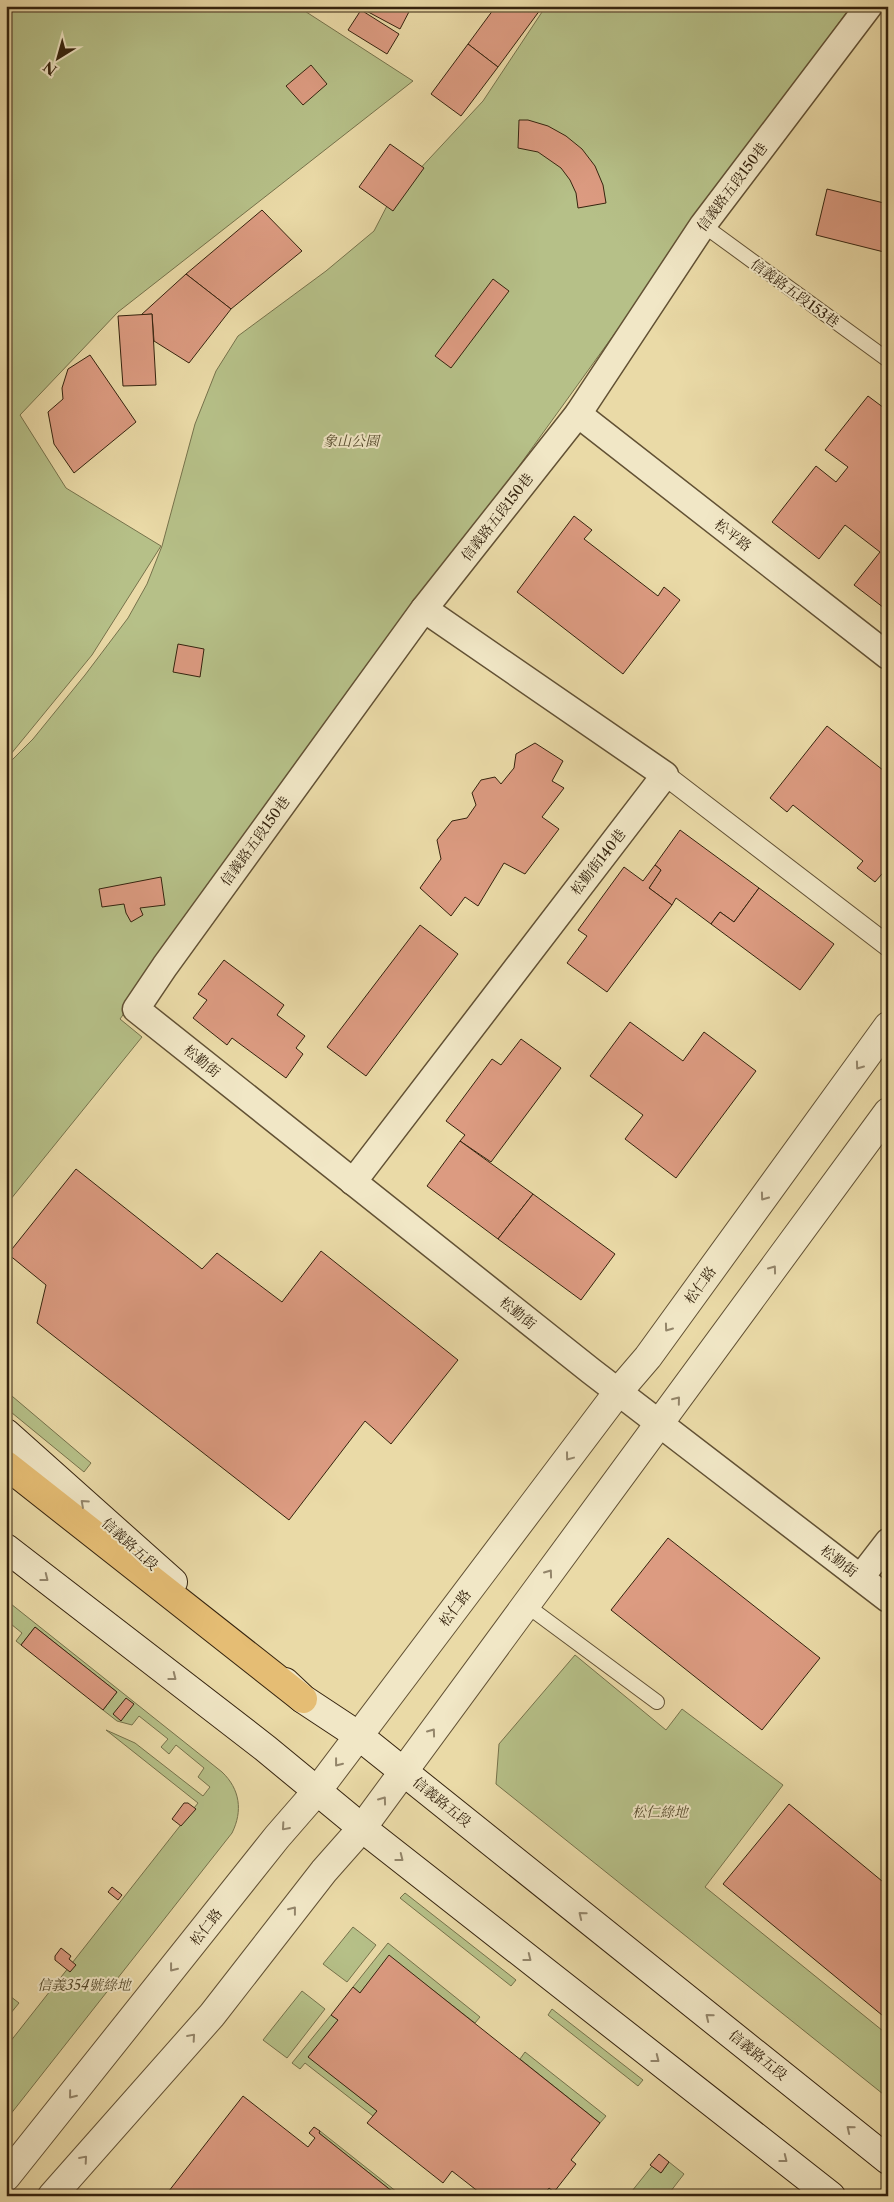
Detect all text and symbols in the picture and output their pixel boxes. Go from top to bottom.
north arrow [32,32,82,82]
text: N [40,58,60,79]
street label: 信義路五段150巷 [693,139,771,235]
street label: 信義路五段153巷 [747,255,843,331]
park label: 象山公園 [323,432,381,450]
street label: 信義路五段150巷 [457,470,537,564]
street label: 松平路 [711,515,755,555]
street label: 信義路五段150巷 [216,793,294,889]
street label: 松勤街140巷 [567,825,629,899]
street label: 松勤街 [180,1041,224,1081]
one-way arrow [856,1060,865,1069]
one-way arrow [761,1191,769,1200]
street label: 松仁路 [680,1263,720,1307]
one-way arrow [768,1266,776,1275]
street label: 松勤街 [496,1293,540,1333]
one-way arrow [665,1323,674,1332]
one-way arrow [672,1397,680,1406]
one-way arrow [566,1451,574,1460]
one-way arrow [81,1500,90,1509]
street label: 信義路五段 [98,1514,162,1574]
street label: 松勤街 [817,1541,861,1581]
one-way arrow [543,1569,552,1579]
one-way arrow [39,1572,48,1580]
street label: 松仁路 [435,1586,475,1630]
one-way arrow [167,1672,176,1680]
one-way arrow [427,1729,435,1738]
one-way arrow [335,1758,344,1767]
street label: 信義路五段 [409,1773,475,1831]
one-way arrow [377,1796,386,1806]
park label: 松仁綠地 [632,1803,690,1821]
one-way arrow [282,1822,291,1831]
one-way arrow [395,1853,404,1862]
street label: 松仁路 [186,1905,226,1949]
one-way arrow [288,1907,296,1916]
one-way arrow [579,1912,588,1921]
one-way arrow [522,1953,531,1961]
one-way arrow [170,1962,179,1972]
park label: 信義354號綠地 [37,1976,133,1994]
one-way arrow [706,2014,715,2022]
street label: 信義路五段 [725,2026,791,2084]
one-way arrow [186,2034,195,2043]
one-way arrow [650,2053,659,2061]
one-way arrow [69,2089,77,2098]
one-way arrow [847,2127,856,2135]
one-way arrow [778,2153,787,2161]
one-way arrow [79,2156,88,2165]

